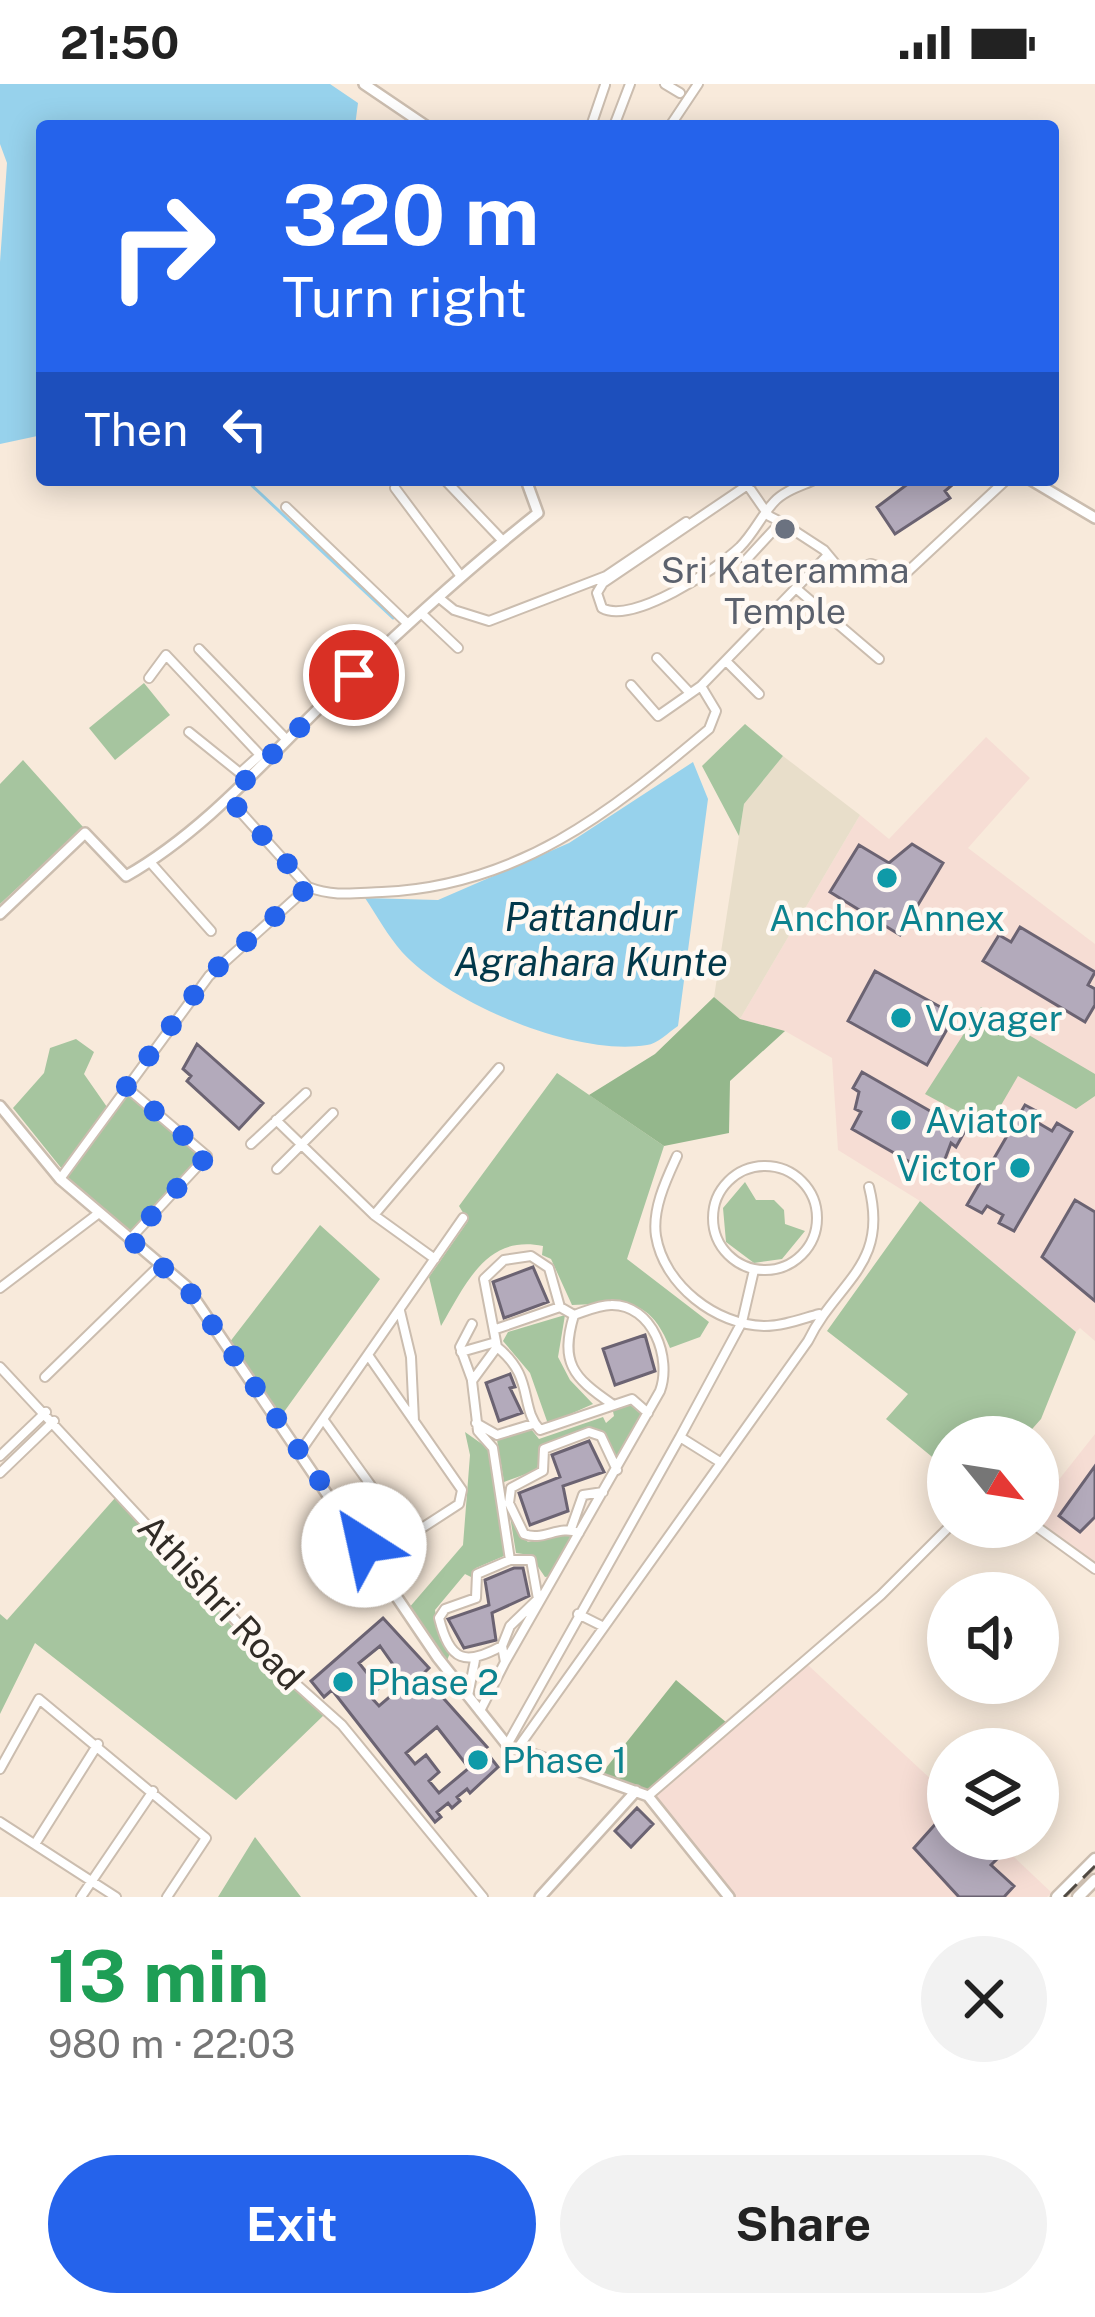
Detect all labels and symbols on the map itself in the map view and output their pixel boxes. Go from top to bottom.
marker: Sri Kateramma Temple [772,516,798,542]
place label: Sri Kateramma Temple [661,549,909,632]
pin [303,624,405,726]
marker: Anchor Annex [874,865,900,891]
water label: Pattandur Agrahara Kunte [454,894,728,985]
place label: Anchor Annex [769,897,1005,939]
place label: Voyager [925,997,1063,1039]
marker: Voyager [888,1005,914,1031]
place label: Aviator [925,1099,1043,1141]
marker: Aviator [888,1107,914,1133]
place label: Victor [896,1147,996,1189]
marker: Victor [1007,1155,1033,1181]
north arrow [927,1416,1059,1548]
position arrow [301,1482,427,1608]
street label: Athishri Road [130,1506,312,1698]
place label: Phase 2 [367,1661,499,1703]
marker: Phase 2 [330,1669,356,1695]
place label: Phase 1 [502,1739,627,1781]
marker: Phase 1 [465,1747,491,1773]

